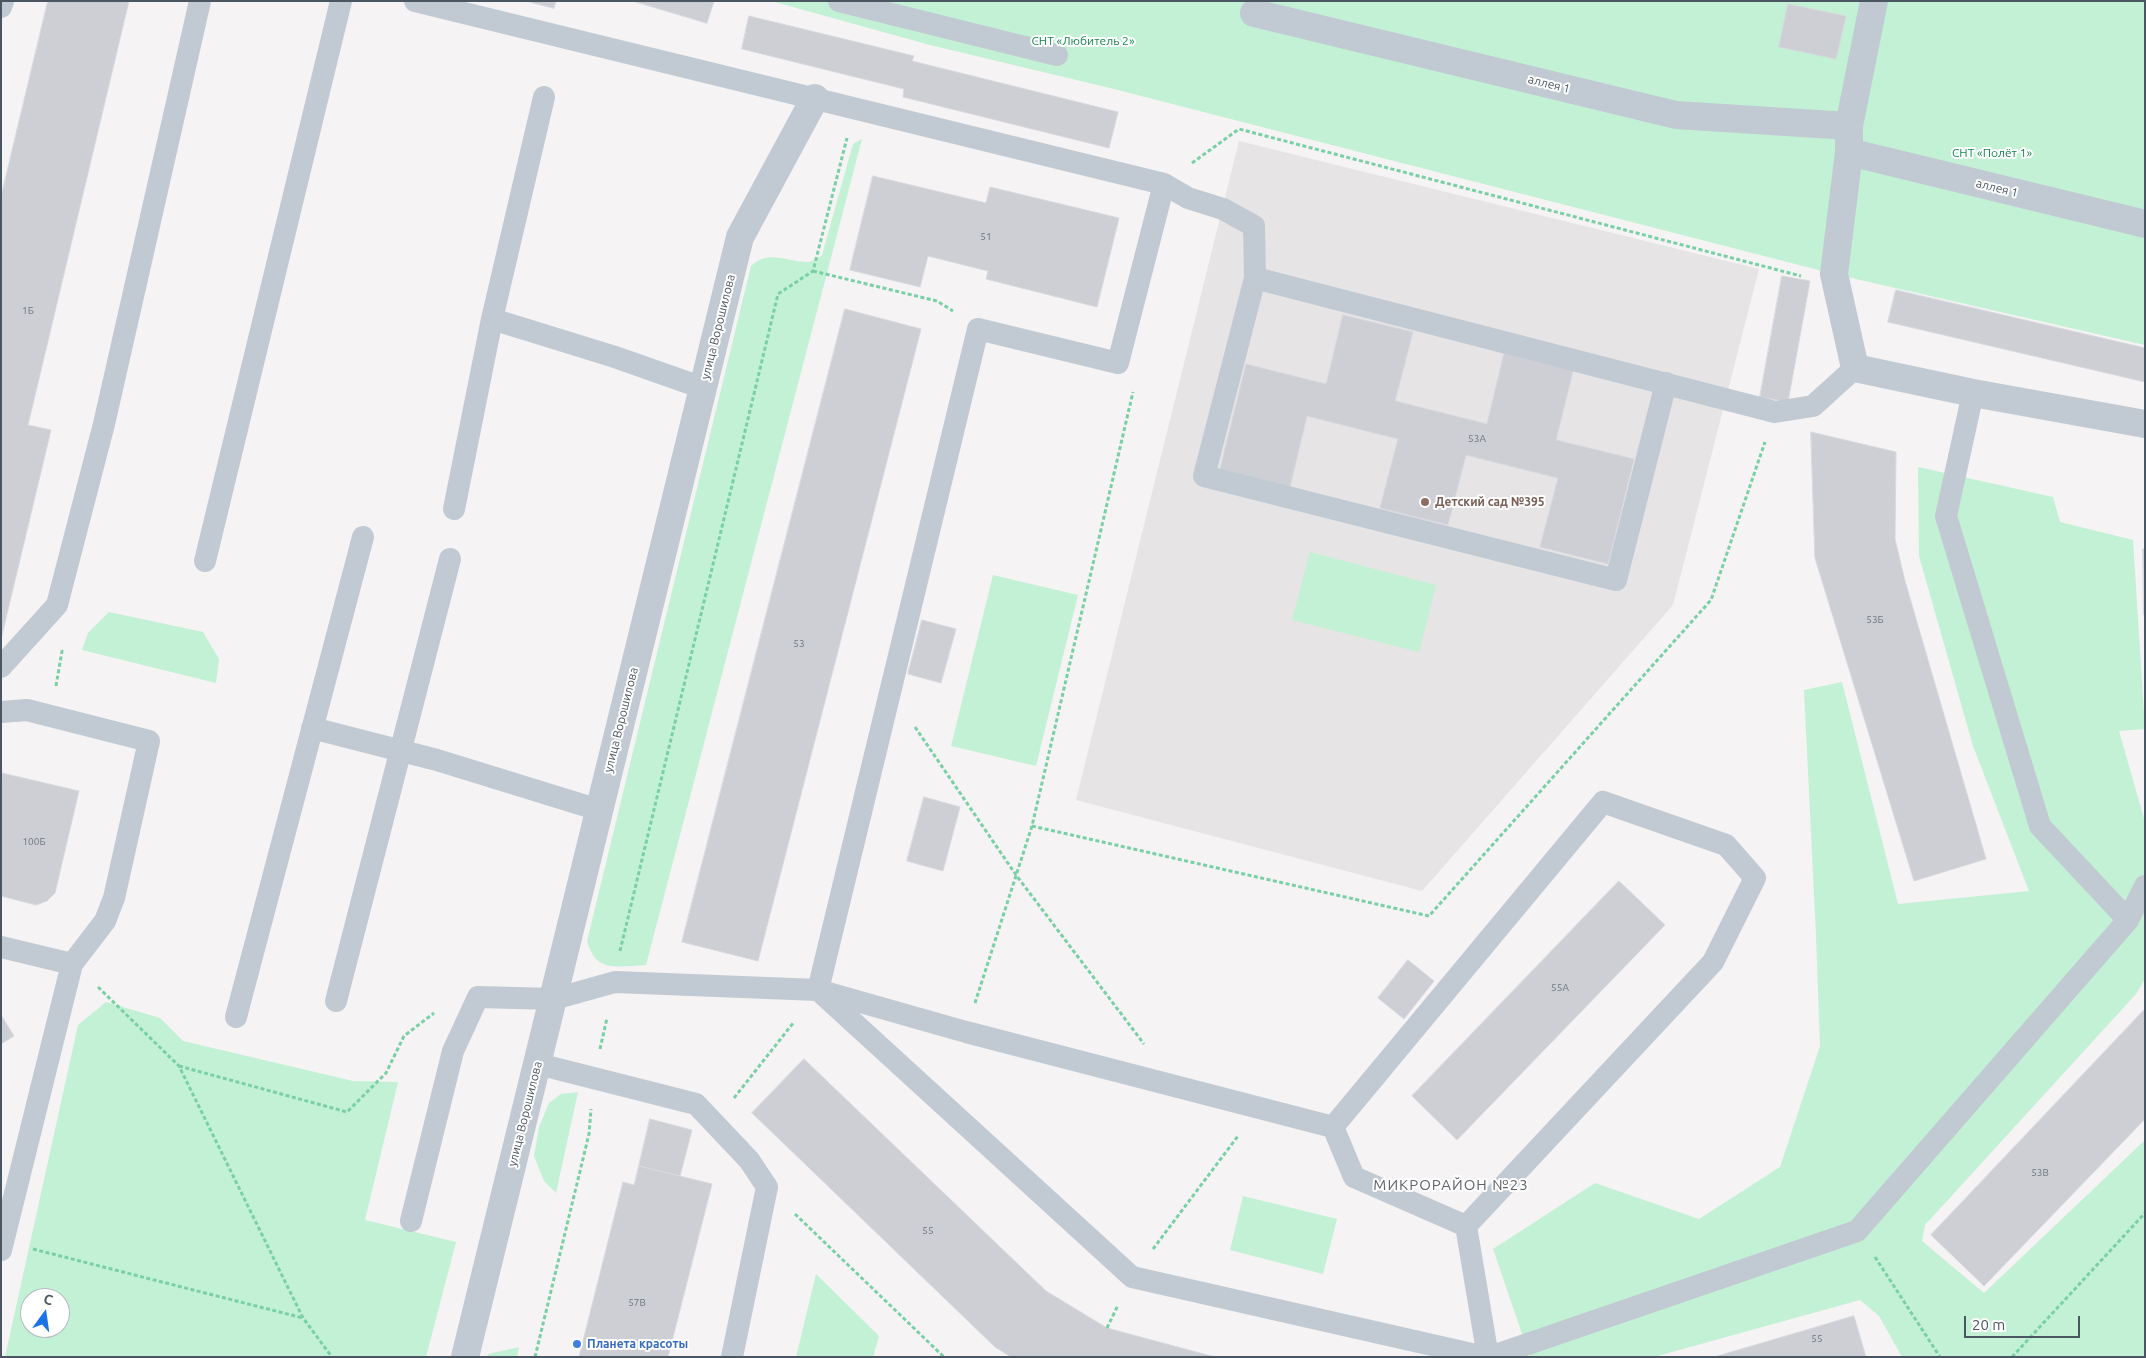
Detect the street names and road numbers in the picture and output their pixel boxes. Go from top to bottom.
street label: аллея 1 [1526,72,1572,96]
street label: аллея 1 [1974,176,2020,200]
street label: улица Ворошилова [698,273,738,381]
street label: улица Ворошилова [601,666,641,774]
street label: улица Ворошилова [505,1060,545,1168]

